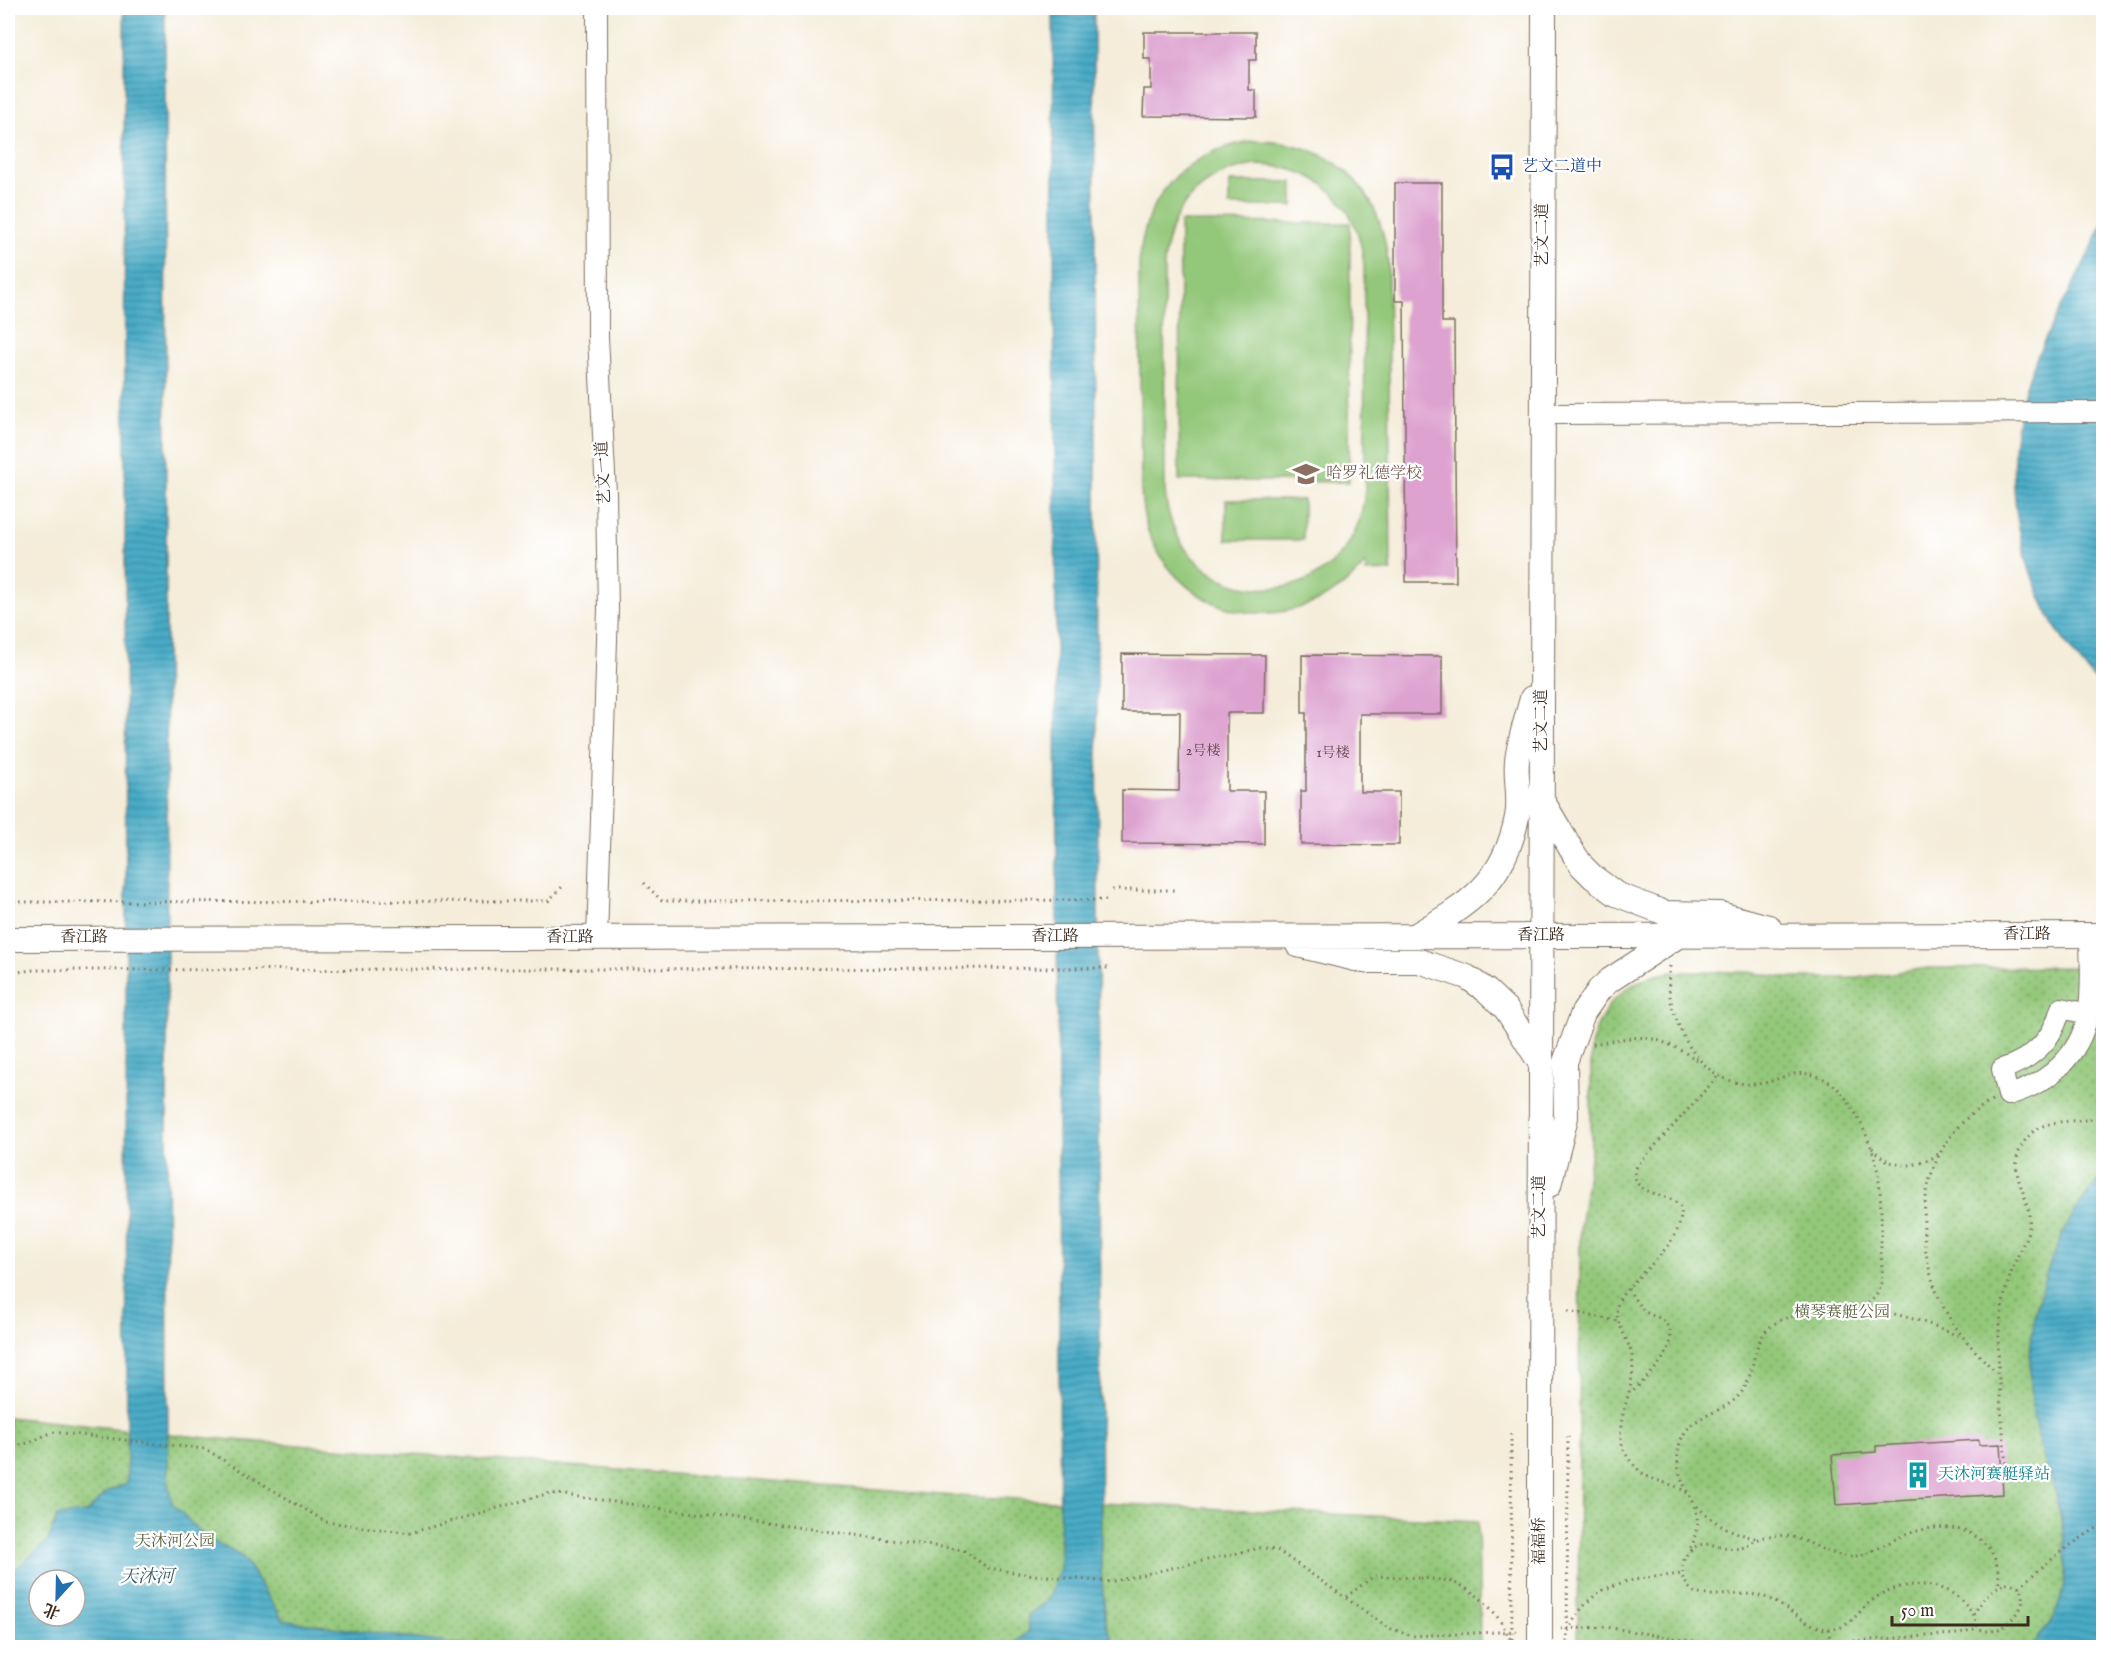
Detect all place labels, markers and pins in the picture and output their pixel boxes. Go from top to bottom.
bus stop icon: 艺文二道中 [1487,152,1517,182]
place label: 艺文二道中 [1522,157,1602,177]
school or university icon: 哈罗礼德学校 [1291,459,1321,489]
place label: 哈罗礼德学校 [1326,464,1422,484]
building icon: 天沐河赛艇驿站 [1903,1460,1933,1490]
place label: 天沐河赛艇驿站 [1938,1465,2050,1485]

